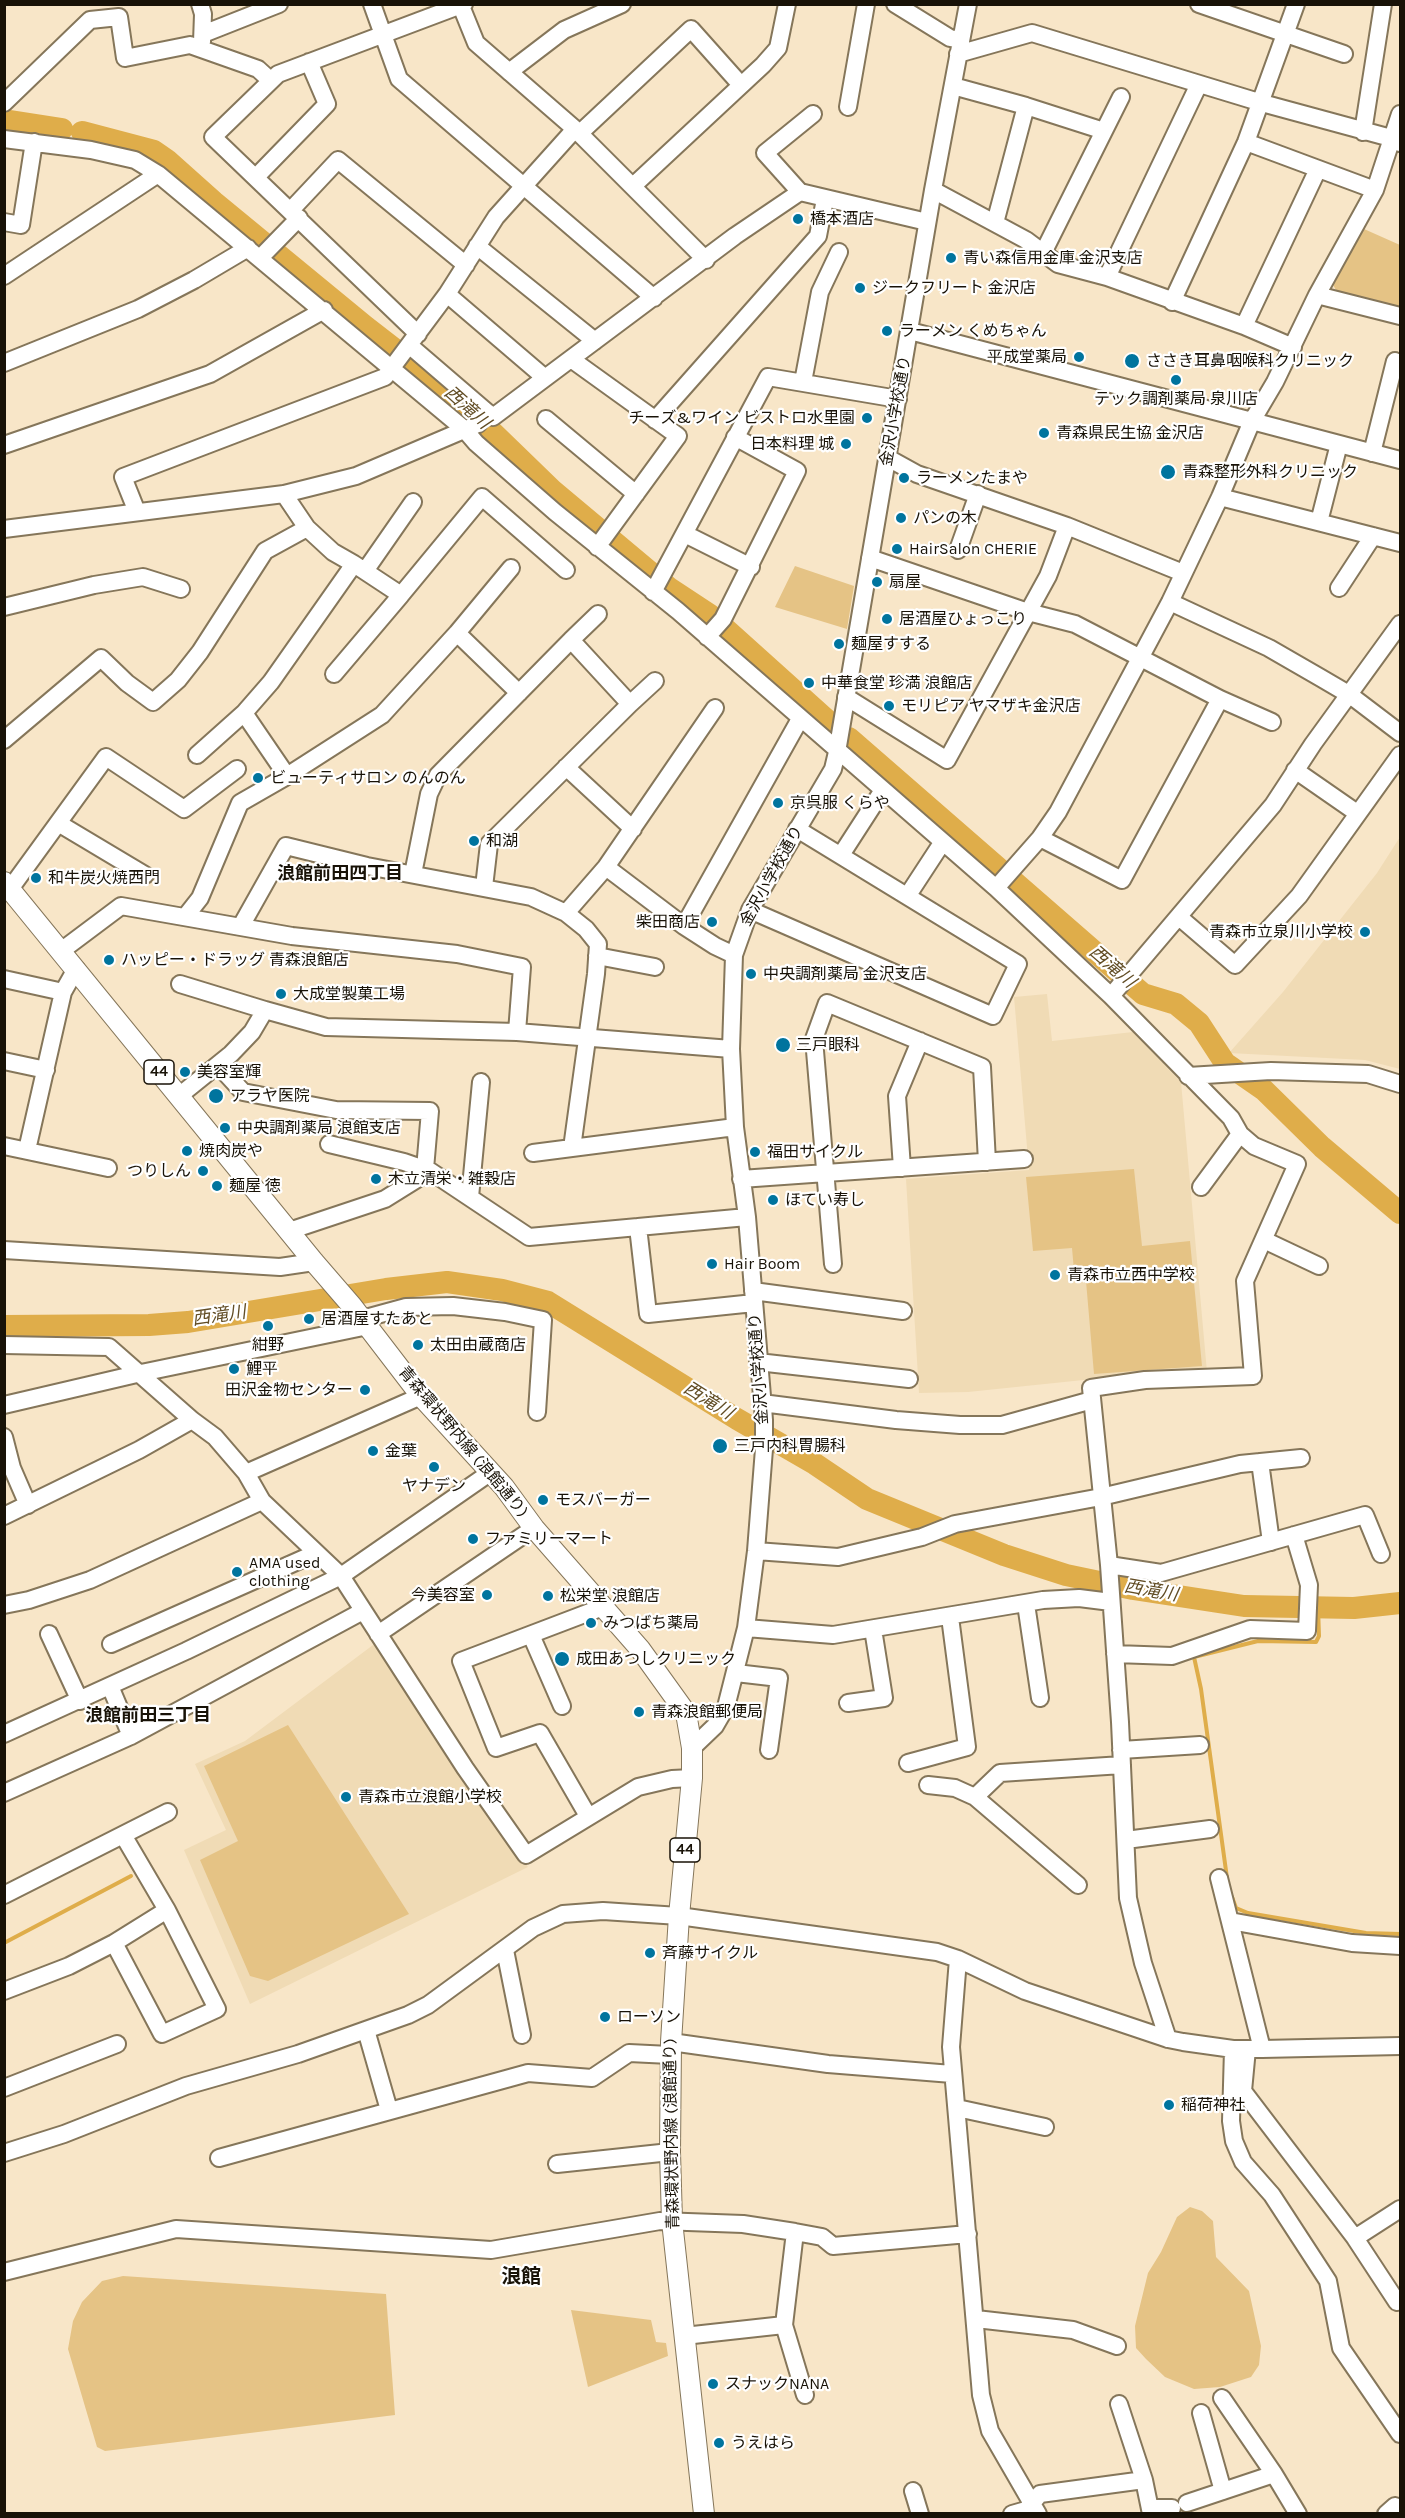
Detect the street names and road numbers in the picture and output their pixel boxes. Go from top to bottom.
street label: 金沢小学校通り [877,354,915,468]
street label: 金沢小学校通り [736,822,808,930]
road number: 44 [144,1060,174,1084]
street label: 金沢小学校通り [746,1312,772,1426]
street label: 青森環状野内線 (浪館通り) [394,1363,532,1521]
road number: 44 [670,1838,700,1862]
street label: 青森環状野内線 (浪館通り) [661,2038,683,2230]

